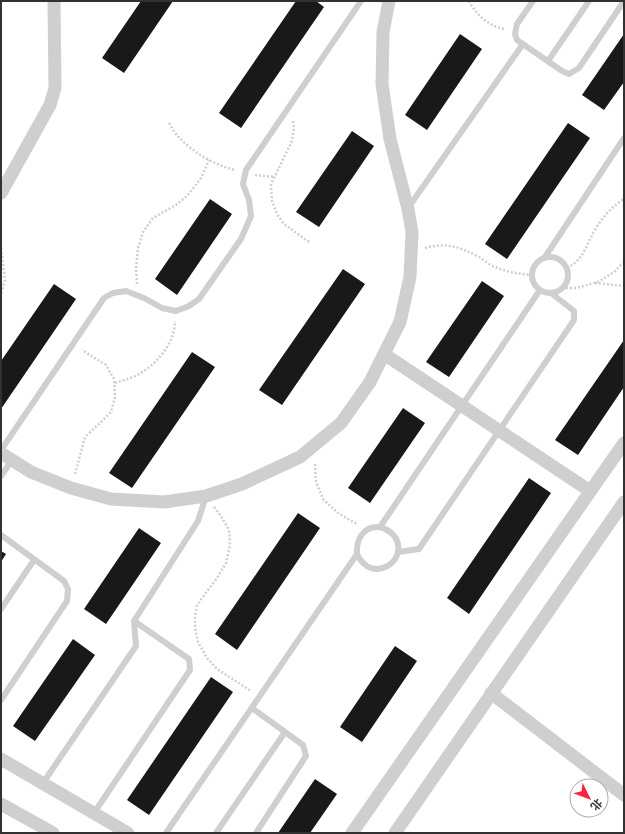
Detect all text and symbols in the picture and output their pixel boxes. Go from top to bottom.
north arrow [569,778,609,818]
text: 北 [588,796,605,813]

